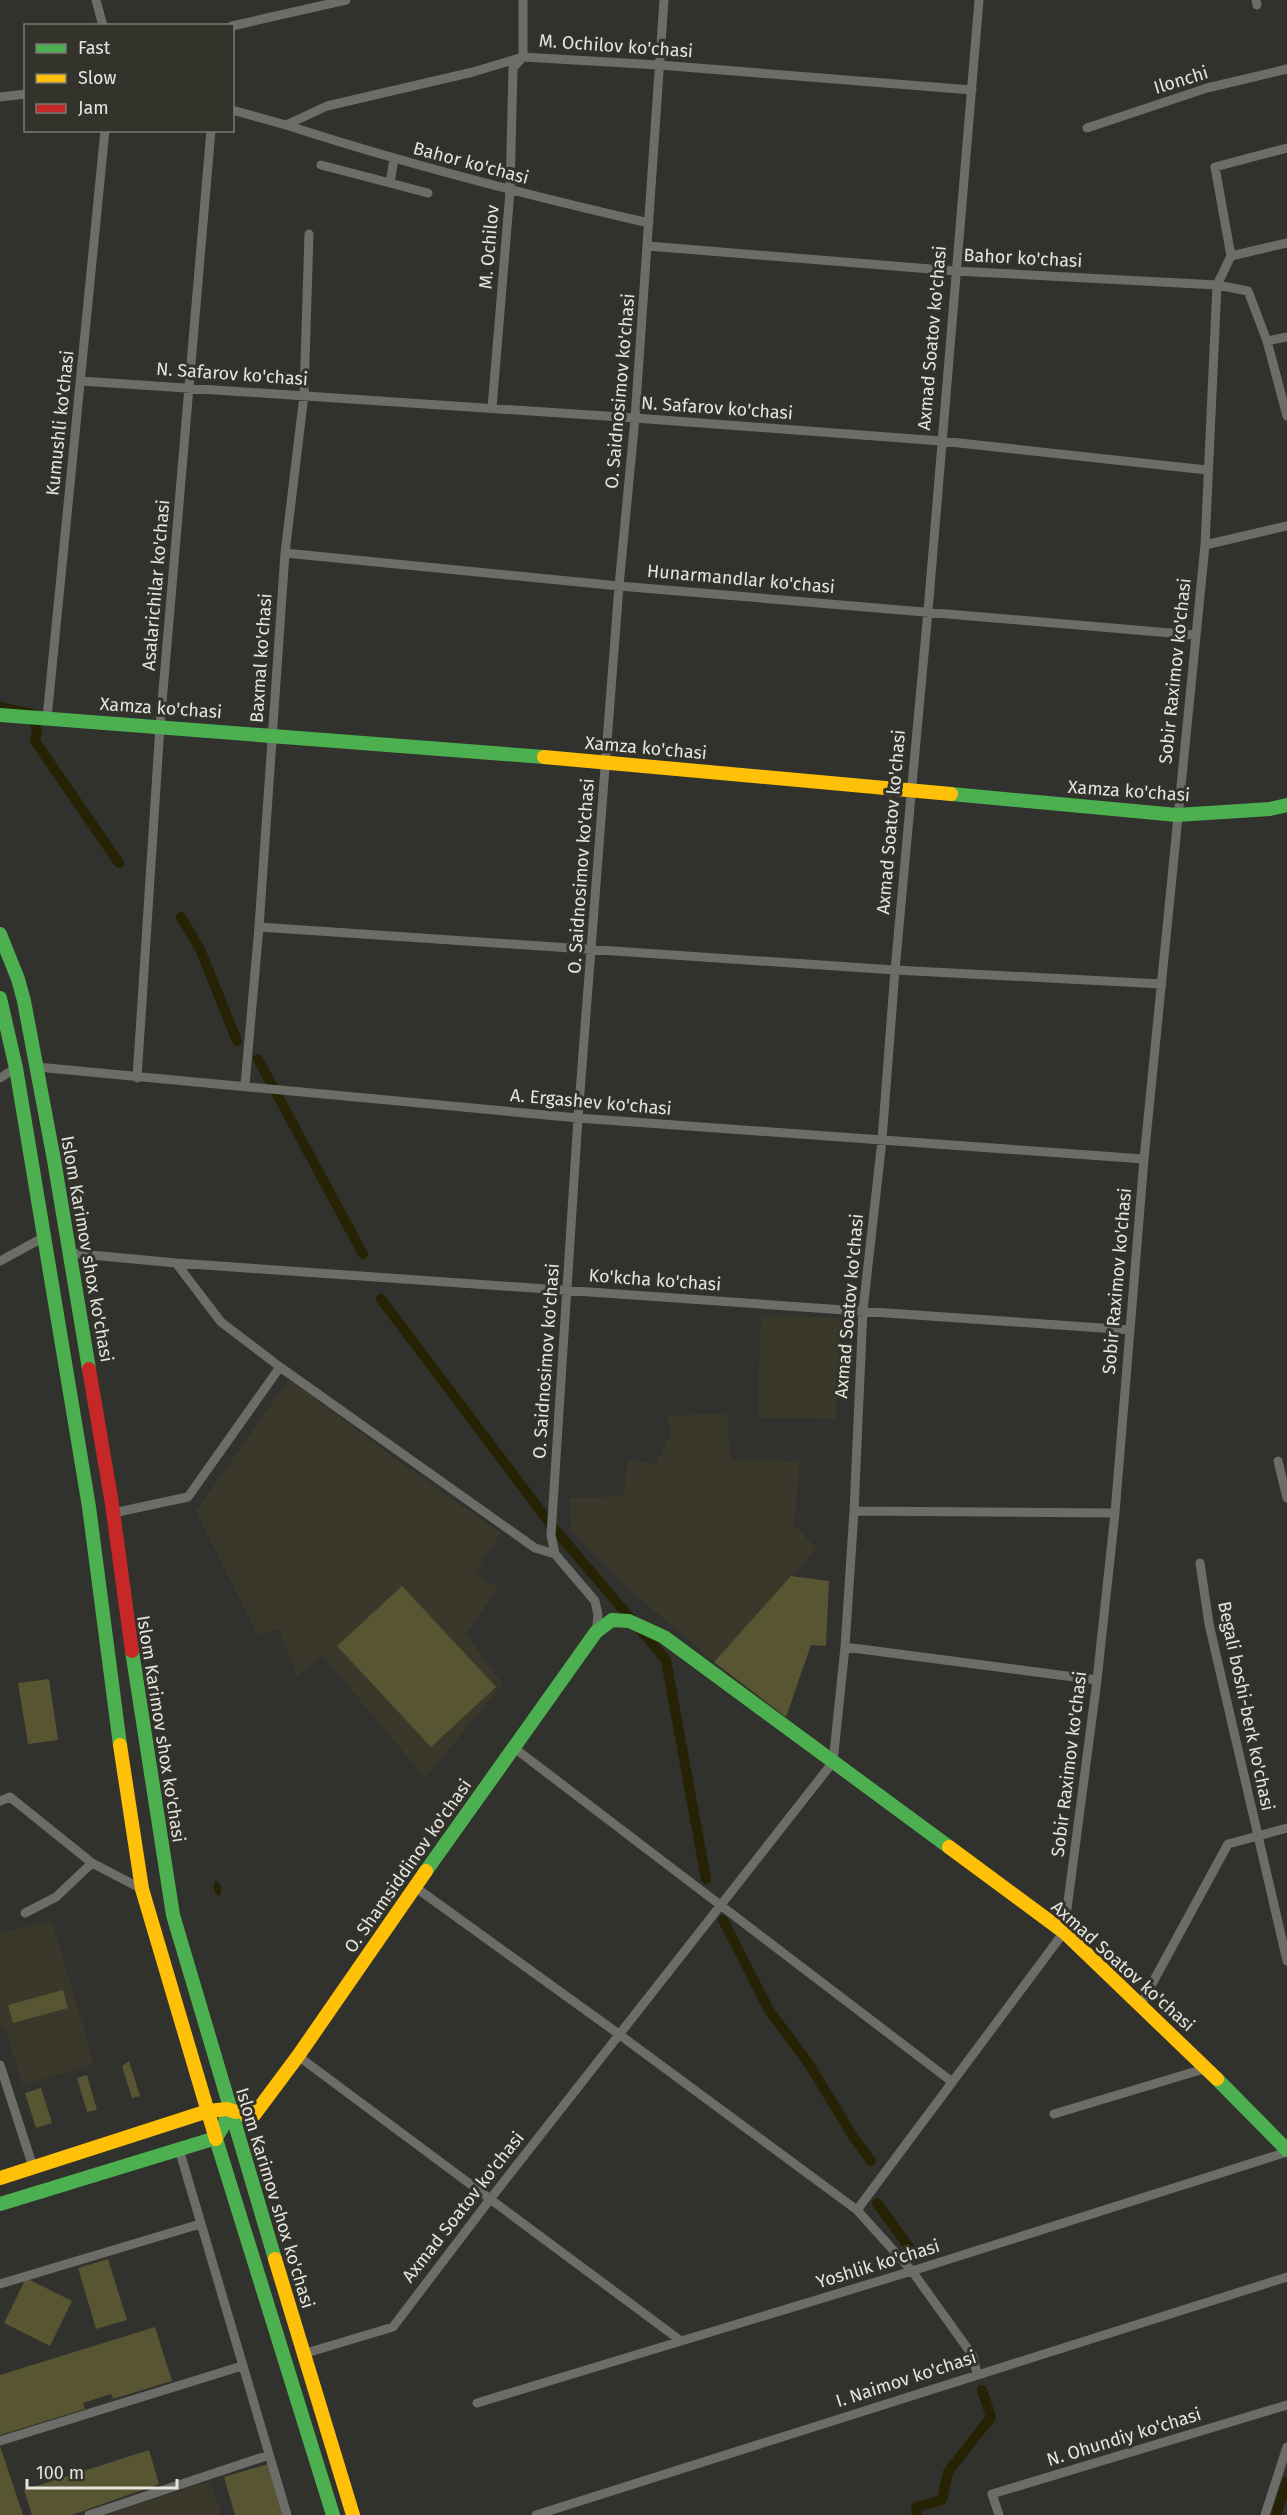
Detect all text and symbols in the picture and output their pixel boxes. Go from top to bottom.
legend [24,24,234,132]
street label: M. Ochilov ko'chasi [538,30,694,62]
text: Fast [78,37,111,59]
street label: Ilonchi [1151,61,1211,99]
text: Slow [78,67,117,89]
text: Jam [78,97,109,119]
street label: Bahor ko'chasi [411,137,531,189]
street label: M. Ochilov [474,204,504,290]
street label: Bahor ko'chasi [963,244,1083,272]
street label: Axmad Soatov ko'chasi [913,245,951,431]
street label: O. Saidnosimov ko'chasi [600,292,640,490]
street label: Kumushli ko'chasi [41,349,79,497]
street label: N. Safarov ko'chasi [155,358,309,390]
street label: N. Safarov ko'chasi [640,392,794,424]
street label: Asalarichilar ko'chasi [138,499,174,671]
street label: Hunarmandlar ko'chasi [646,560,836,598]
street label: Sobir Raximov ko'chasi [1154,577,1196,765]
street label: Baxmal ko'chasi [245,592,277,724]
street label: Xamza ko'chasi [99,693,223,723]
street label: Axmad Soatov ko'chasi [872,729,910,915]
street label: Xamza ko'chasi [584,732,708,764]
street label: Xamza ko'chasi [1067,776,1191,806]
street label: O. Saidnosimov ko'chasi [563,777,599,975]
street label: A. Ergashev ko'chasi [509,1084,673,1120]
street label: Islom Karimov shox ko'chasi [56,1134,118,1364]
street label: Sobir Raximov ko'chasi [1098,1187,1136,1375]
street label: Axmad Soatov ko'chasi [830,1213,868,1399]
street label: O. Saidnosimov ko'chasi [528,1262,564,1460]
street label: Ko'kcha ko'chasi [588,1264,722,1296]
street label: Begali boshi-berk ko'chasi [1213,1599,1279,1813]
street label: Islom Karimov shox ko'chasi [132,1614,190,1844]
street label: Sobir Raximov ko'chasi [1047,1670,1091,1858]
street label: O. Shamsiddinov ko'chasi [340,1775,476,1957]
street label: Axmad Soatov ko'chasi [1047,1896,1199,2036]
street label: Islom Karimov shox ko'chasi [231,2085,319,2311]
street label: Axmad Soatov ko'chasi [397,2127,529,2287]
street label: Yoshlik ko'chasi [814,2235,942,2293]
street label: I. Naimov ko'chasi [833,2346,979,2412]
street label: N. Ohundiy ko'chasi [1044,2403,1204,2471]
scale bar [27,2452,177,2490]
text: 100 m [36,2462,84,2484]

